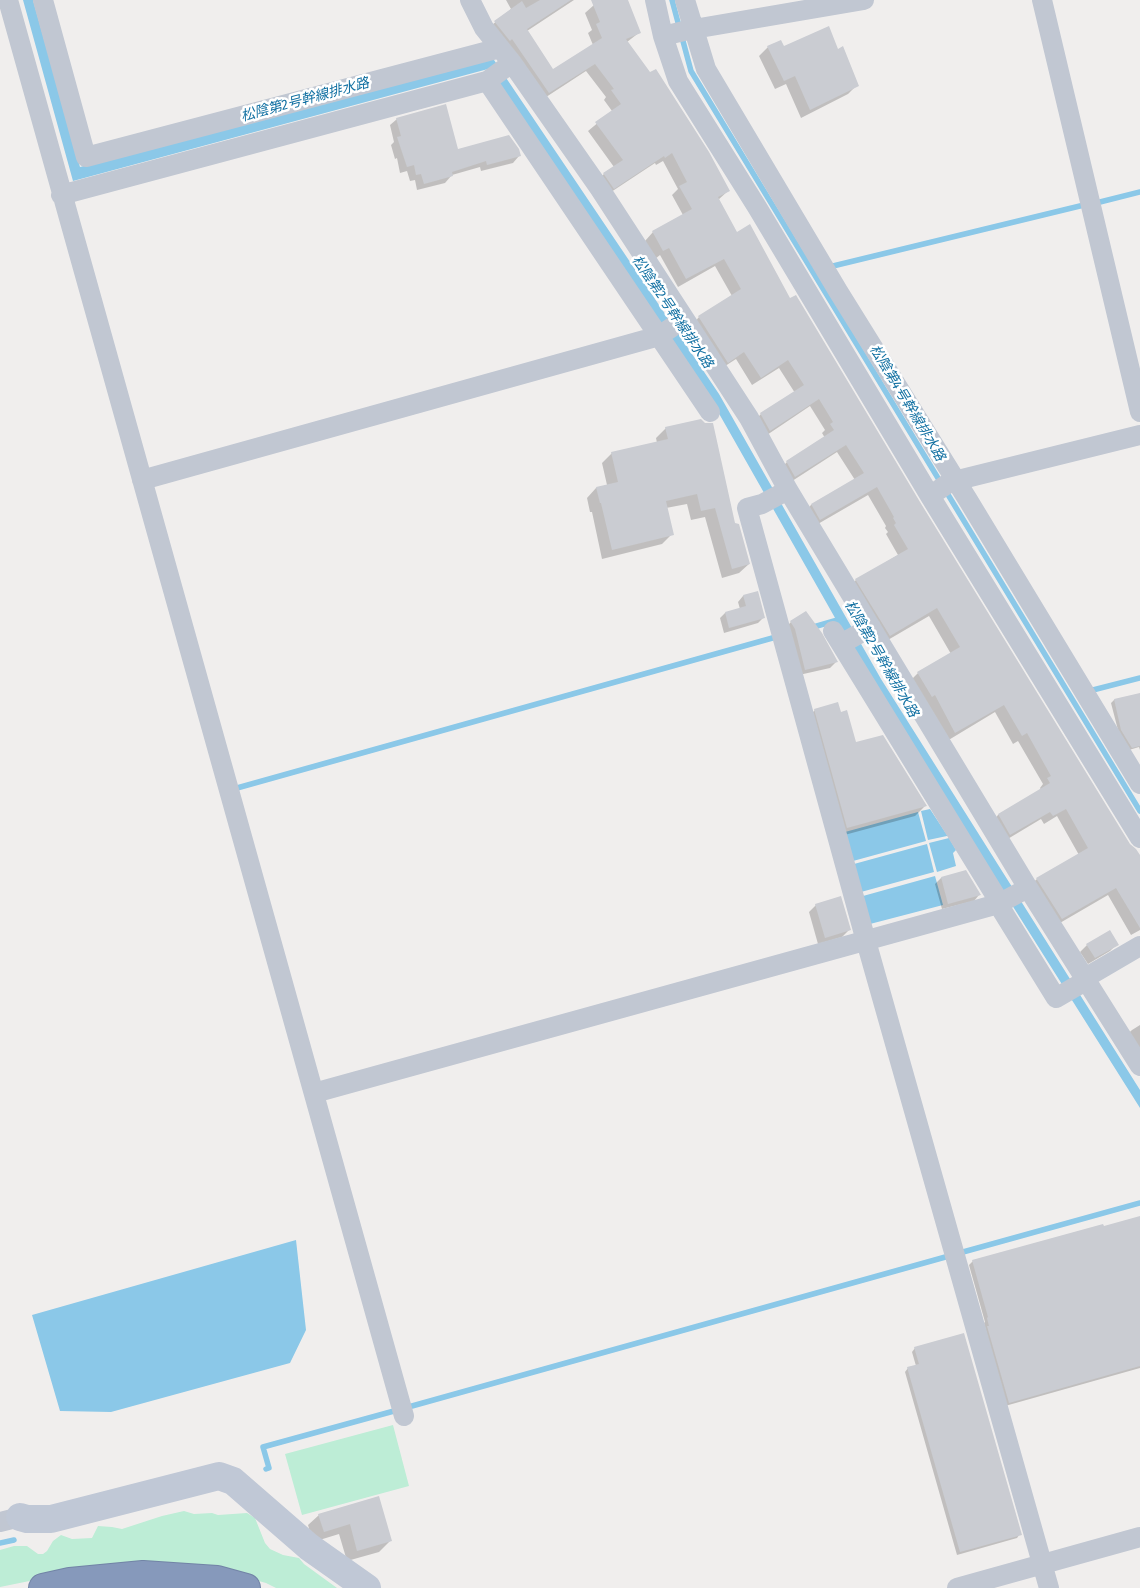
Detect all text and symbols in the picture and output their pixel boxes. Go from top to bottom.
water label: 松陰第2号幹線排水路 [239,75,371,125]
water label: 松陰第2号幹線排水路 [628,252,716,372]
water label: 松陰第4号幹線排水路 [866,342,948,464]
water label: 松陰第2号幹線排水路 [841,598,921,720]

